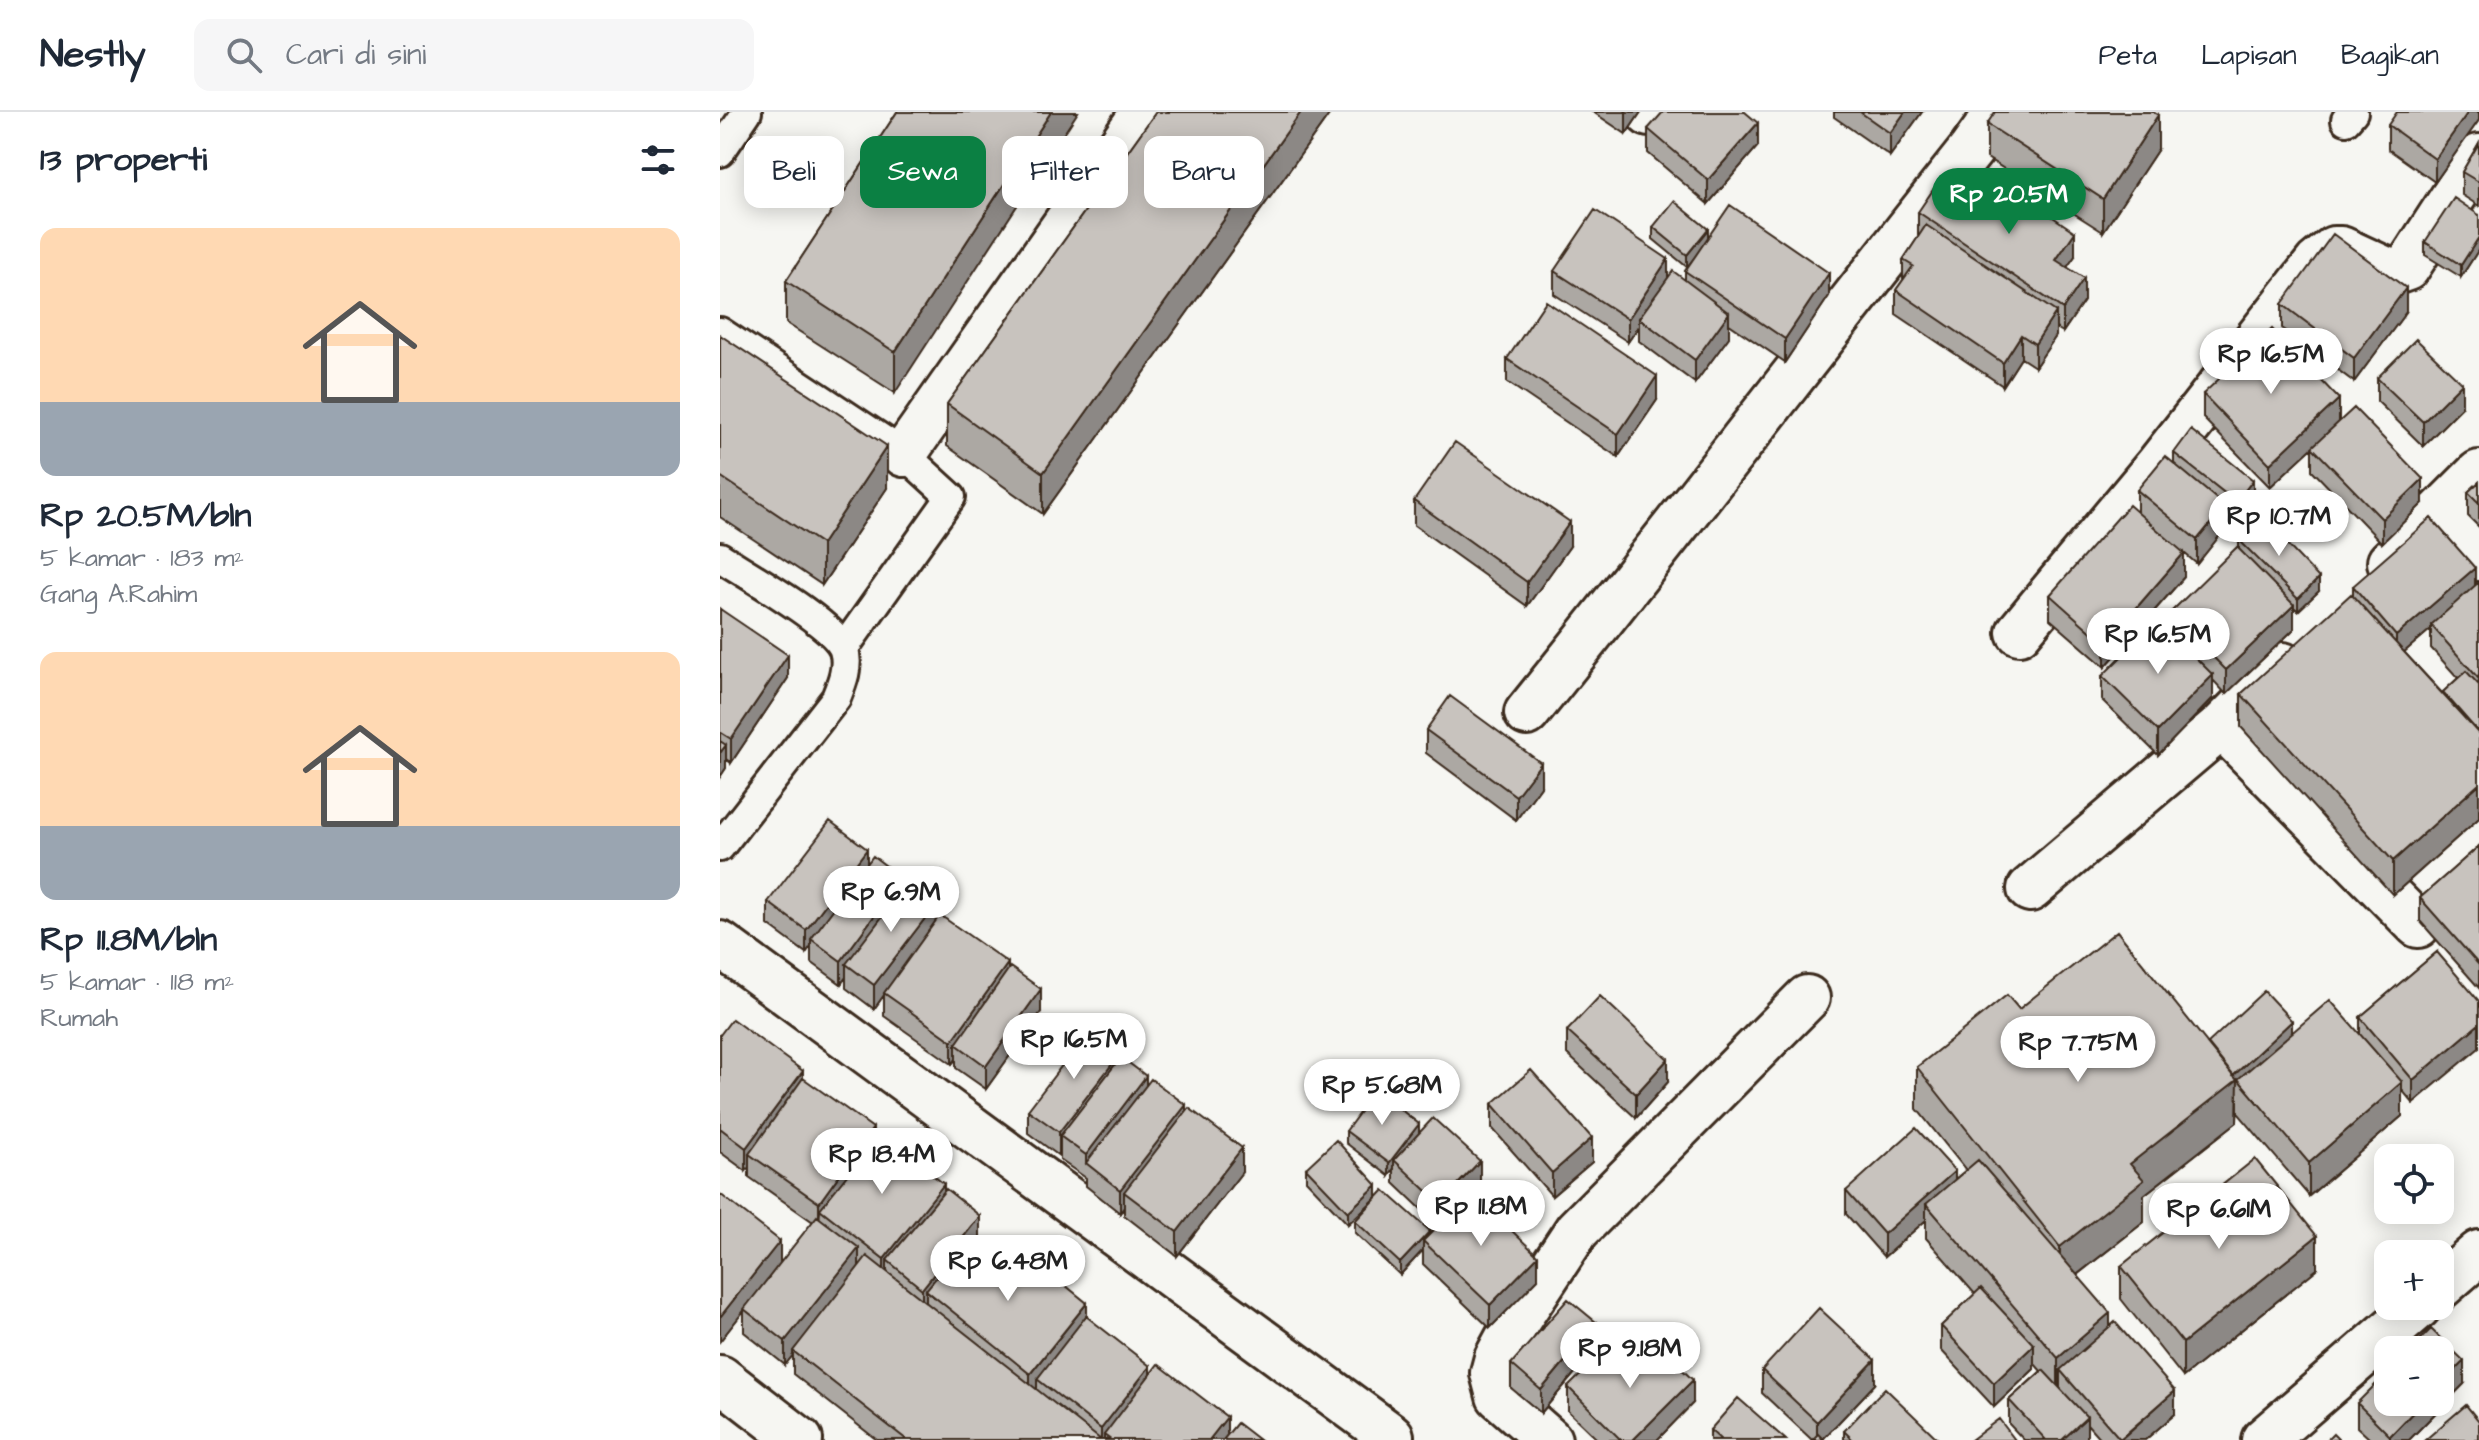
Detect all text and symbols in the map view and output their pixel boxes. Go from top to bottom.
search box [194,19,754,91]
text: Nestly [40,29,146,81]
icon: search [222,33,266,77]
text: Cari di sini [286,34,426,76]
text: Peta [2098,36,2157,75]
text: Lapisan [2201,36,2297,75]
text: Bagikan [2341,36,2439,75]
text: 13 properti [40,136,207,184]
chip: Beli [744,136,844,208]
chip: Sewa [860,136,986,208]
chip: Filter [1002,136,1128,208]
chip: Baru [1144,136,1264,208]
icon: filters [636,138,680,182]
pin: Rp 20.5M [1926,168,2092,236]
text: Rp 20.5M [1950,176,2068,212]
icon: home [288,280,432,424]
pin: Rp 16.5M [2188,328,2354,396]
text: Rp 16.5M [2218,336,2324,372]
pin: Rp 10.7M [2196,490,2362,558]
text: Rp 20.5M/bln [40,492,252,540]
text: Rp 10.7M [2227,498,2331,534]
text: 5 kamar · 183 m² [40,540,244,576]
text: Gang A.Rahim [40,576,197,612]
pin: Rp 16.5M [2075,608,2241,676]
text: Rp 16.5M [2105,616,2211,652]
icon: home [288,704,432,848]
pin: Rp 6.9M [817,866,965,934]
text: Rp 6.9M [841,874,941,910]
text: Rp 11.8M/bln [40,916,217,964]
text: 5 kamar · 118 m² [40,964,234,1000]
text: Rumah [40,1000,118,1036]
pin: Rp 16.5M [991,1013,1157,1081]
pin: Rp 7.75M [1995,1016,2161,1084]
text: Rp 16.5M [1021,1021,1127,1057]
text: Rp 7.75M [2019,1024,2137,1060]
pin: Rp 5.68M [1299,1059,1465,1127]
text: Rp 5.68M [1322,1067,1442,1103]
pin: Rp 18.4M [799,1128,965,1196]
text: Rp 18.4M [829,1136,935,1172]
map controls [2374,1144,2454,1416]
button: locate [2374,1144,2454,1224]
pin: Rp 11.8M [1398,1180,1564,1248]
pin: Rp 6.61M [2136,1183,2302,1251]
text: Rp 11.8M [1435,1188,1527,1224]
text: Rp 6.61M [2167,1191,2271,1227]
pin: Rp 6.48M [925,1235,1091,1303]
button: + [2374,1240,2454,1320]
text: Rp 6.48M [948,1243,1068,1279]
pin: Rp 9.18M [1547,1322,1713,1390]
text: Rp 9.18M [1578,1330,1682,1366]
button: − [2374,1336,2454,1416]

